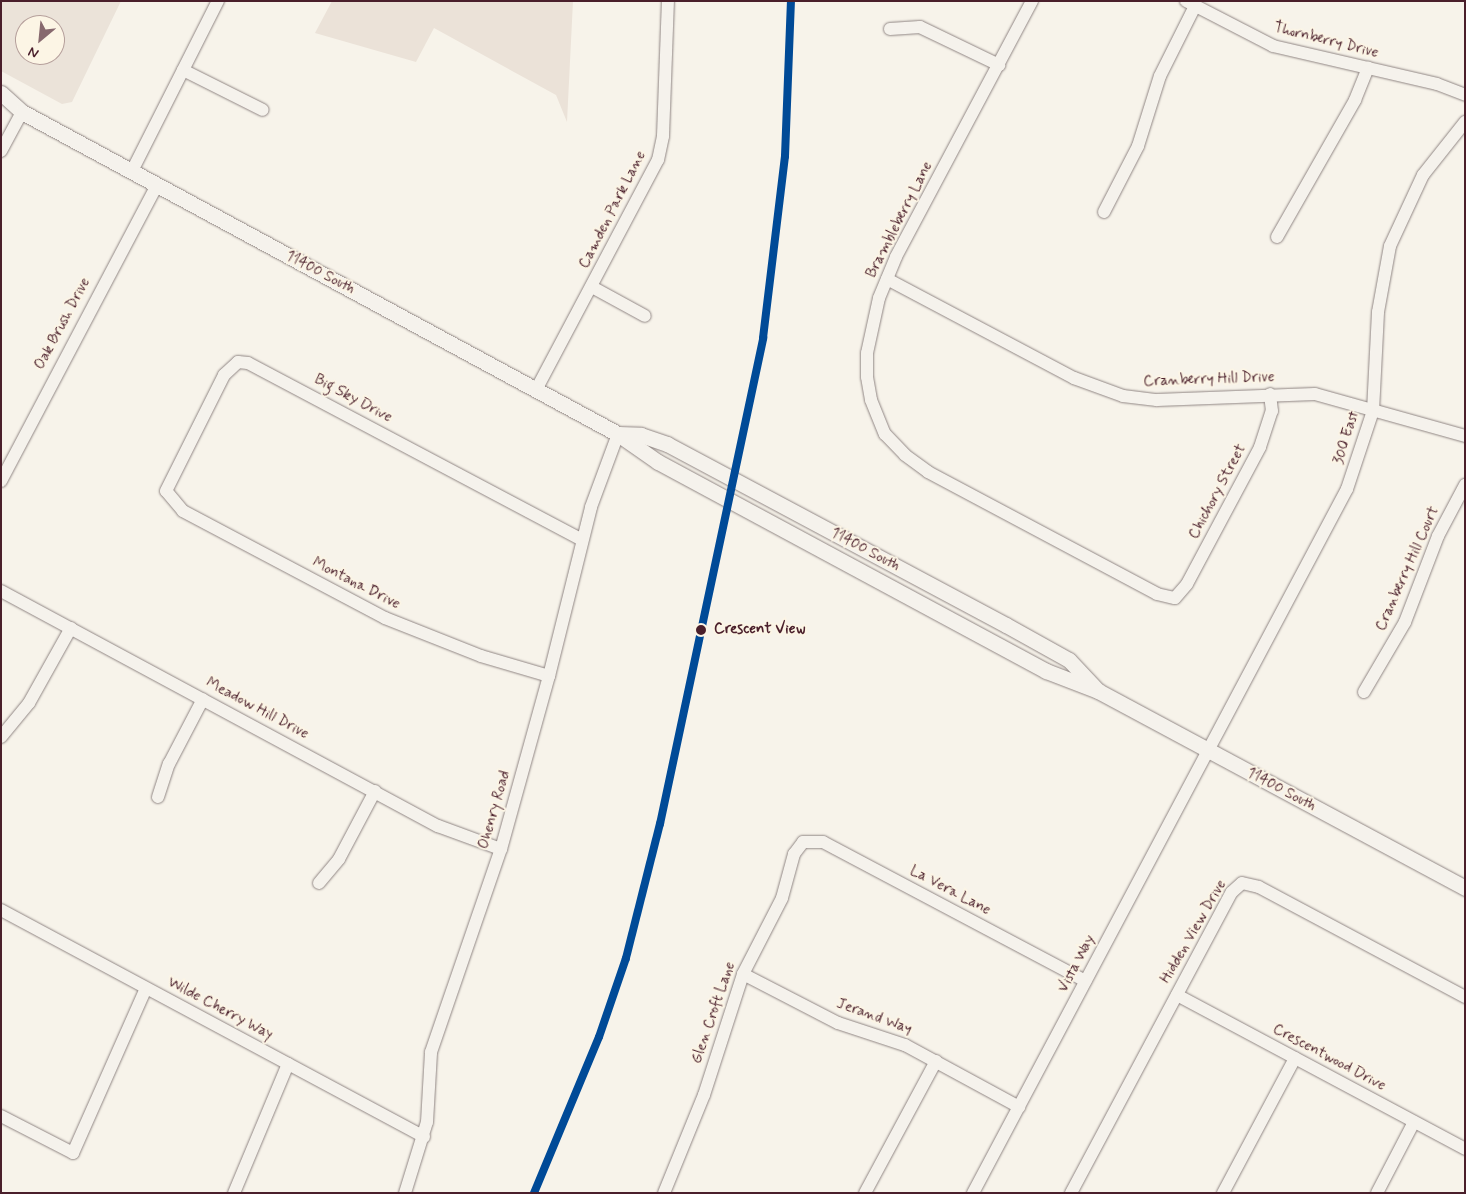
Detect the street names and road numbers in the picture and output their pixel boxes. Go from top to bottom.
street label: Thornberry Drive [1272,19,1380,63]
street label: Camden Park Lane [577,150,649,270]
street label: Brambleberry Lane [863,159,937,281]
street label: 11400 South [282,247,358,299]
street label: Oak Brush Drive [31,275,95,373]
street label: Cranberry Hill Drive [1143,369,1275,391]
street label: Big Sky Drive [311,371,395,427]
street label: 300 East [1330,409,1364,467]
street label: Chichory Street [1186,442,1250,542]
street label: Cranberry Hill Court [1372,504,1444,634]
street label: 11400 South [827,524,903,576]
street label: Montana Drive [309,554,403,614]
street label: Meadow Hill Drive [202,674,312,744]
street label: 11400 South [1243,764,1319,816]
street label: Ohenry Road [475,769,515,851]
street label: La Vera Lane [908,863,992,919]
street label: Hidden View Drive [1158,878,1230,986]
street label: Vista Way [1054,932,1100,996]
street label: Glen Croft Lane [688,959,740,1067]
street label: Wilde Cherry Way [163,973,277,1045]
street label: Jerand Way [833,995,915,1039]
street label: Crescentwood Drive [1270,1021,1388,1095]

